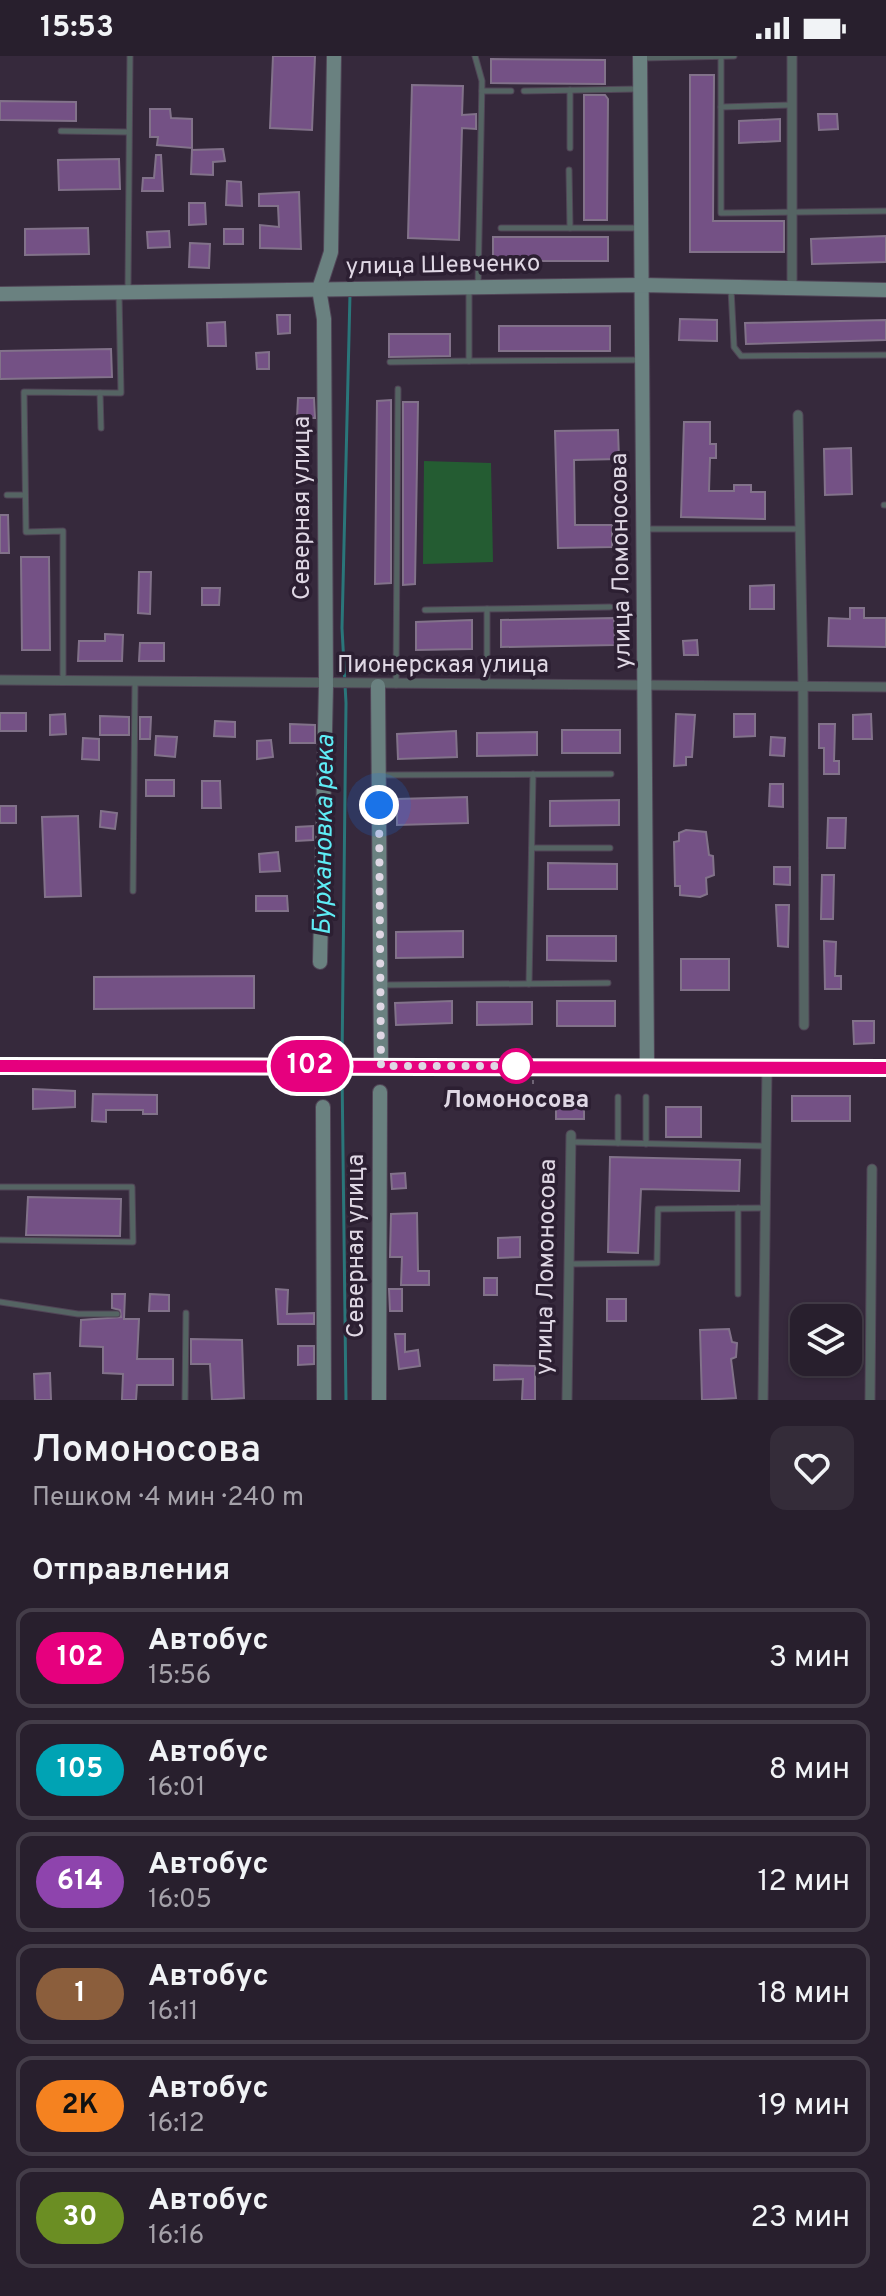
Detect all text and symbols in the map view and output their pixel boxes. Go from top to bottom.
text: 15:53 [40,10,114,47]
street label: улица Шевченко [345,249,541,283]
street label: Северная улица [288,416,318,600]
street label: улица Ломоносова [605,453,639,669]
street label: Пионерская улица [337,651,549,681]
water label: Бурхановка река [307,734,343,936]
your location [359,785,399,825]
line badge: 102 [264,1040,356,1092]
text: 102 [287,1048,333,1084]
marker: Ломоносова [499,1049,533,1083]
place label: Ломоносова [443,1086,589,1116]
street label: Северная улица [342,1154,372,1338]
street label: улица Ломоносова [530,1159,564,1375]
map controls [790,1304,862,1376]
button: layers [790,1304,862,1376]
button: heart [770,1426,854,1510]
text: Ломоносова [32,1427,261,1476]
text: Пешком · 4 мин · 240 m [32,1482,304,1515]
text: Отправления [32,1553,230,1590]
text: Автобус [148,1623,269,1660]
text: 102 [57,1640,103,1676]
text: 3 мин [769,1640,850,1677]
text: 15:56 [148,1660,211,1693]
text: Автобус [148,1735,269,1772]
text: 105 [57,1752,103,1788]
text: 8 мин [769,1752,850,1789]
text: 16:01 [148,1772,205,1805]
text: Автобус [148,1847,269,1884]
text: 614 [57,1864,103,1900]
text: 12 мин [757,1864,850,1901]
text: 16:05 [148,1884,212,1917]
text: Автобус [148,1959,269,1996]
text: 1 [74,1976,86,2012]
text: 18 мин [757,1976,850,2013]
text: 16:11 [148,1996,198,2029]
text: Автобус [148,2071,269,2108]
text: 2К [62,2088,98,2124]
text: 19 мин [758,2088,850,2125]
text: 16:12 [148,2108,205,2141]
text: Автобус [148,2183,269,2220]
text: 30 [63,2200,97,2236]
text: 23 мин [751,2200,850,2237]
text: 16:16 [148,2220,204,2253]

